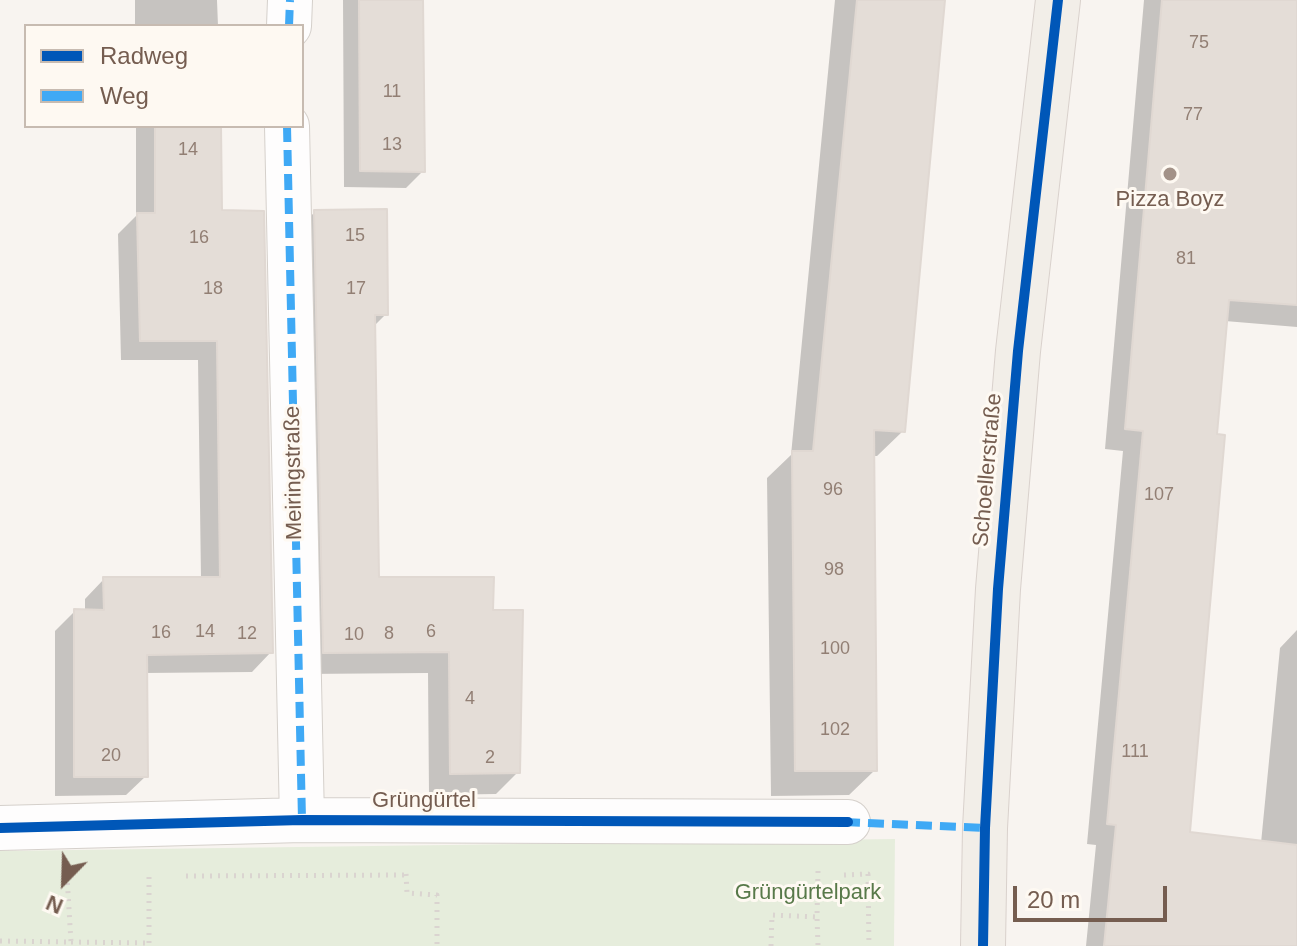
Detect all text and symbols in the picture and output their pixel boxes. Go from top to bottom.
legend [24,24,304,128]
house number: 75 [1189,32,1209,54]
text: Radweg [100,42,188,69]
house number: 11 [383,81,401,103]
text: Weg [100,82,149,109]
house number: 77 [1183,104,1203,126]
house number: 13 [382,134,402,156]
house number: 14 [178,139,198,161]
marker: Pizza Boyz [1161,165,1179,183]
place label: Pizza Boyz [1116,187,1224,213]
house number: 15 [345,225,365,247]
house number: 16 [189,227,209,249]
house number: 81 [1176,248,1196,270]
house number: 18 [203,278,223,300]
house number: 17 [346,278,366,300]
street label: Schoellerstraße [968,392,1008,548]
street label: Meiringstraße [280,406,308,540]
house number: 96 [823,479,843,501]
house number: 107 [1144,484,1174,506]
house number: 98 [824,559,844,581]
house number: 14 [195,621,215,643]
house number: 6 [426,621,436,643]
house number: 16 [151,622,171,644]
house number: 12 [237,623,257,645]
house number: 8 [384,623,394,645]
house number: 10 [344,624,364,646]
house number: 100 [820,638,850,660]
house number: 4 [465,688,475,710]
house number: 102 [820,719,850,741]
house number: 111 [1121,741,1149,763]
house number: 20 [101,745,121,767]
house number: 2 [485,747,495,769]
street label: Grüngürtel [372,788,476,814]
north arrow [24,842,104,922]
scale bar [1017,870,1171,920]
park label: Grüngürtelpark [735,880,881,906]
text: 20 m [1027,886,1080,913]
text: N [42,890,67,919]

